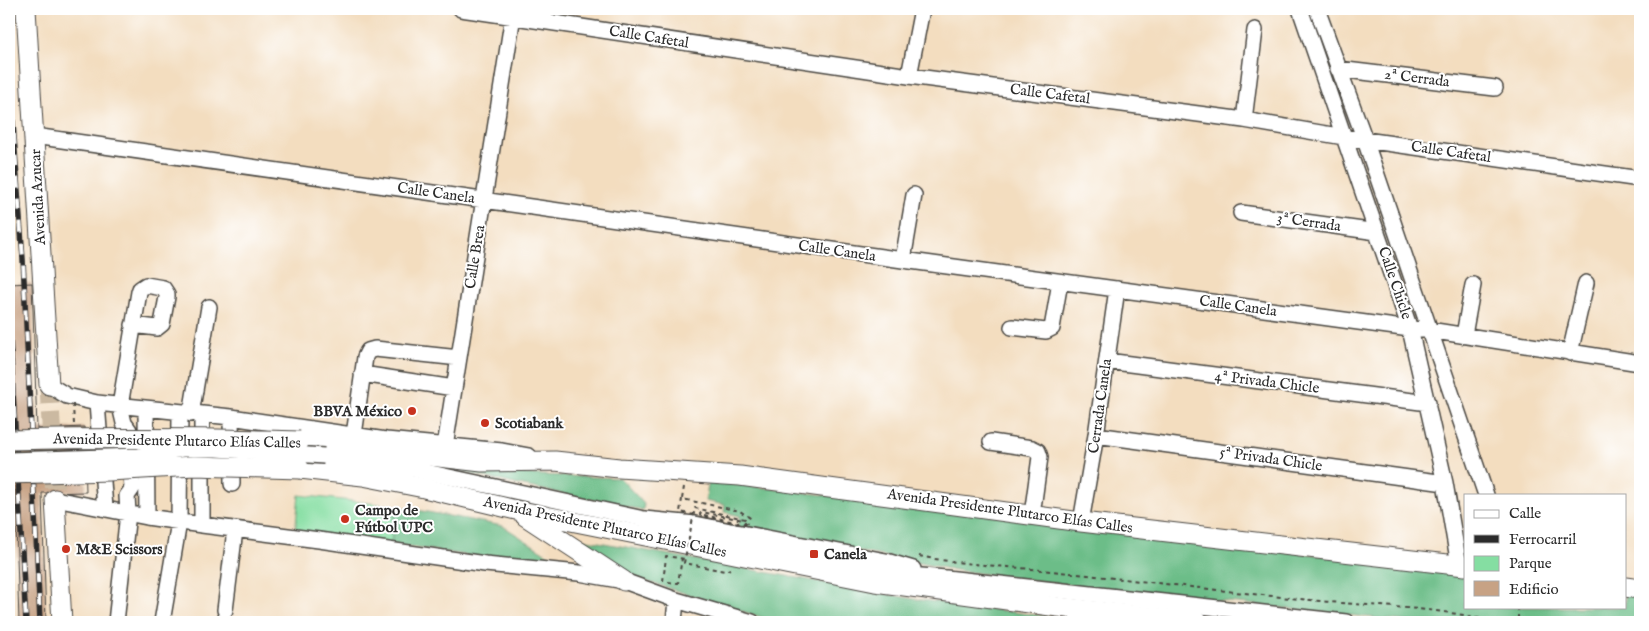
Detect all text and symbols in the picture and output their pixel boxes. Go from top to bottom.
street label: Calle Cafetal [608,21,691,53]
street label: 2ª Cerrada [1383,65,1451,91]
street label: Calle Cafetal [1009,80,1092,108]
street label: Calle Cafetal [1410,137,1493,167]
street label: Avenida Azucar [26,148,50,247]
street label: Calle Canela [396,178,477,208]
street label: 3ª Cerrada [1276,208,1343,236]
street label: Calle Brea [461,223,489,290]
street label: Calle Canela [797,236,878,266]
street label: Calle Chicle [1374,244,1416,322]
street label: Calle Canela [1198,291,1279,321]
street label: Cerrada Canela [1084,357,1116,455]
street label: 4ª Privada Chicle [1214,366,1321,398]
place label: BBVA México [313,402,402,421]
marker: BBVA México [406,405,418,417]
place label: Scotiabank [495,414,564,433]
marker: Scotiabank [479,417,491,429]
street label: Avenida Presidente Plutarco Elías Calles [52,429,301,453]
street label: 5ª Privada Chicle [1218,442,1324,476]
street label: Avenida Presidente Plutarco Elías Calles [885,484,1134,538]
street label: Avenida Presidente Plutarco Elías Calles [481,492,728,562]
legend [1464,494,1626,608]
place label: Campo de Fútbol UPC [355,501,433,537]
text: Calle [1509,504,1541,523]
marker: Campo de Fútbol UPC [339,513,351,525]
text: Ferrocarril [1509,530,1577,549]
place label: M&E Scissors [76,540,163,559]
marker: M&E Scissors [60,543,72,555]
place label: Canela [824,545,867,564]
marker: Canela [808,548,820,560]
text: Parque [1509,554,1552,573]
text: Edificio [1509,580,1559,599]

